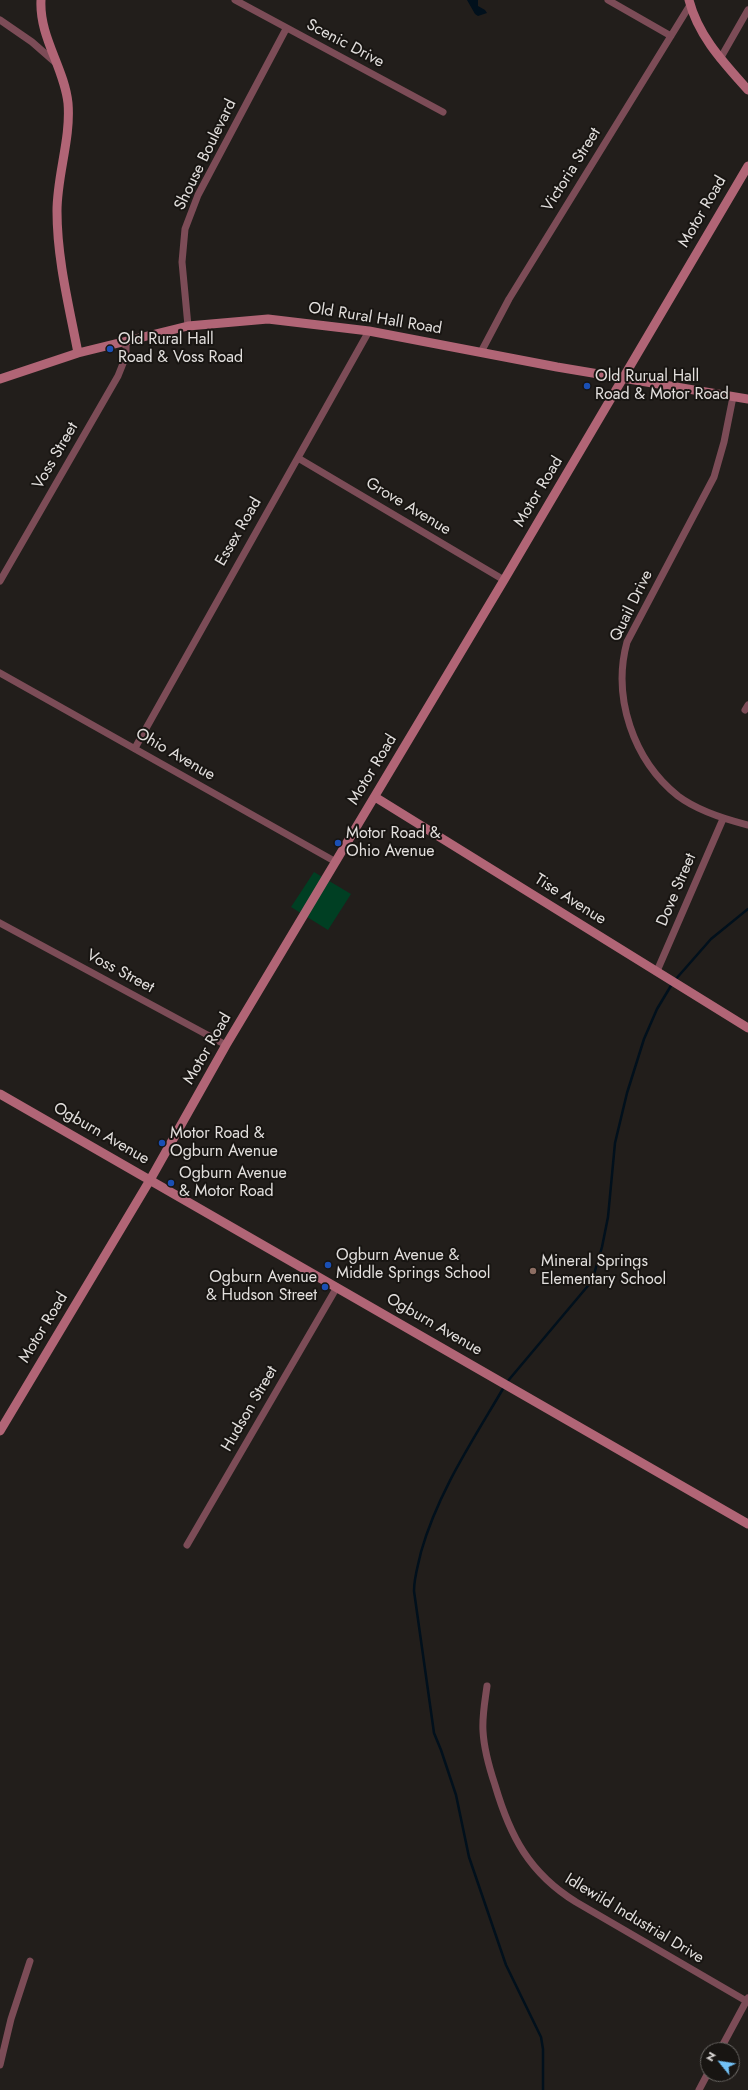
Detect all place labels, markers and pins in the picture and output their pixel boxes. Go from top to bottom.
place label: Old Rural Hall Road & Voss Road [118,330,243,368]
marker: Old Rural Hall Road & Voss Road [105,344,115,354]
place label: Old Rurual Hall Road & Motor Road [595,367,729,405]
marker: Old Rurual Hall Road & Motor Road [582,381,592,391]
place label: Motor Road & Ohio Avenue [346,824,441,862]
marker: Motor Road & Ohio Avenue [333,838,343,848]
place label: Motor Road & Ogburn Avenue [170,1124,278,1162]
marker: Motor Road & Ogburn Avenue [157,1138,167,1148]
place label: Ogburn Avenue & Motor Road [179,1164,287,1202]
marker: Ogburn Avenue & Motor Road [166,1178,176,1188]
place label: Ogburn Avenue & Middle Springs School [336,1246,490,1284]
place label: Mineral Springs Elementary School [541,1252,666,1290]
marker: Ogburn Avenue & Middle Springs School [323,1260,333,1270]
marker: Mineral Springs Elementary School [528,1266,538,1276]
place label: Ogburn Avenue & Hudson Street [206,1268,317,1306]
marker: Ogburn Avenue & Hudson Street [320,1282,330,1292]

